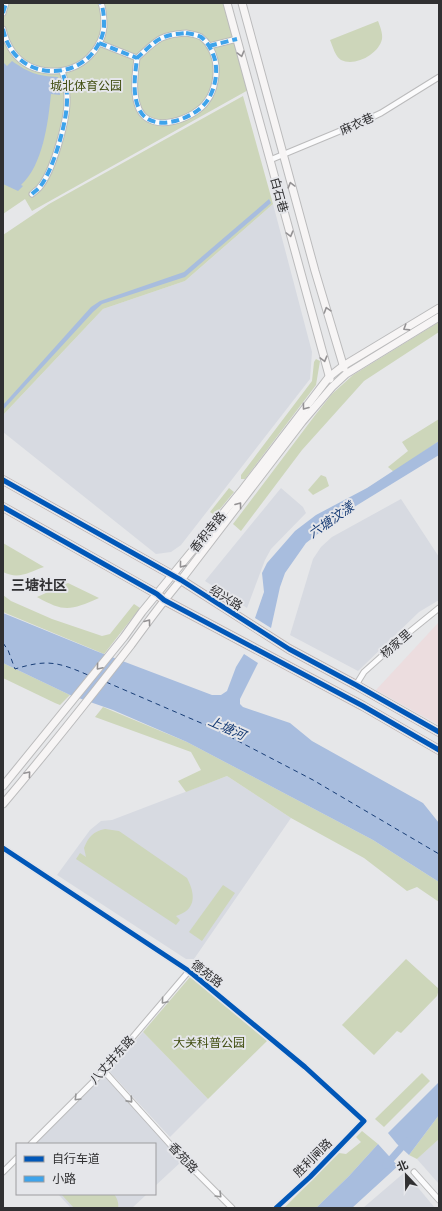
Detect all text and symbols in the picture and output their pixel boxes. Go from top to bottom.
one-way arrow [236,50,245,57]
park label: 城北体育公园 [50,79,122,93]
street label: 麻衣巷 [338,110,376,138]
street label: 白石巷 [268,176,290,214]
one-way arrow [287,182,296,189]
one-way arrow [285,230,294,237]
one-way arrow [323,307,332,314]
one-way arrow [403,324,410,331]
one-way arrow [319,355,328,362]
one-way arrow [303,403,310,410]
water label: 六塘汶漾 [305,498,358,541]
one-way arrow [234,503,241,510]
street label: 香积寺路 [187,509,229,555]
one-way arrow [179,560,186,567]
district label: 三塘社区 [11,577,67,593]
street label: 绍兴路 [207,583,245,613]
one-way arrow [143,620,150,627]
street label: 杨家里 [378,627,414,661]
one-way arrow [97,663,104,670]
water label: 上塘河 [206,713,251,744]
one-way arrow [24,771,31,778]
street label: 德苑路 [189,957,225,991]
one-way arrow [161,996,168,1004]
street label: 八丈井东路 [87,1033,137,1087]
park label: 大关科普公园 [173,1036,245,1050]
one-way arrow [74,1093,82,1101]
one-way arrow [126,1095,133,1103]
street label: 胜利闸路 [291,1136,335,1180]
street label: 香苑路 [166,1140,200,1176]
legend [16,1143,156,1195]
text: 自行车道 [52,1152,100,1166]
north arrow [386,1155,426,1195]
text: 北 [395,1158,410,1173]
text: 小路 [52,1172,76,1186]
one-way arrow [214,1190,222,1198]

